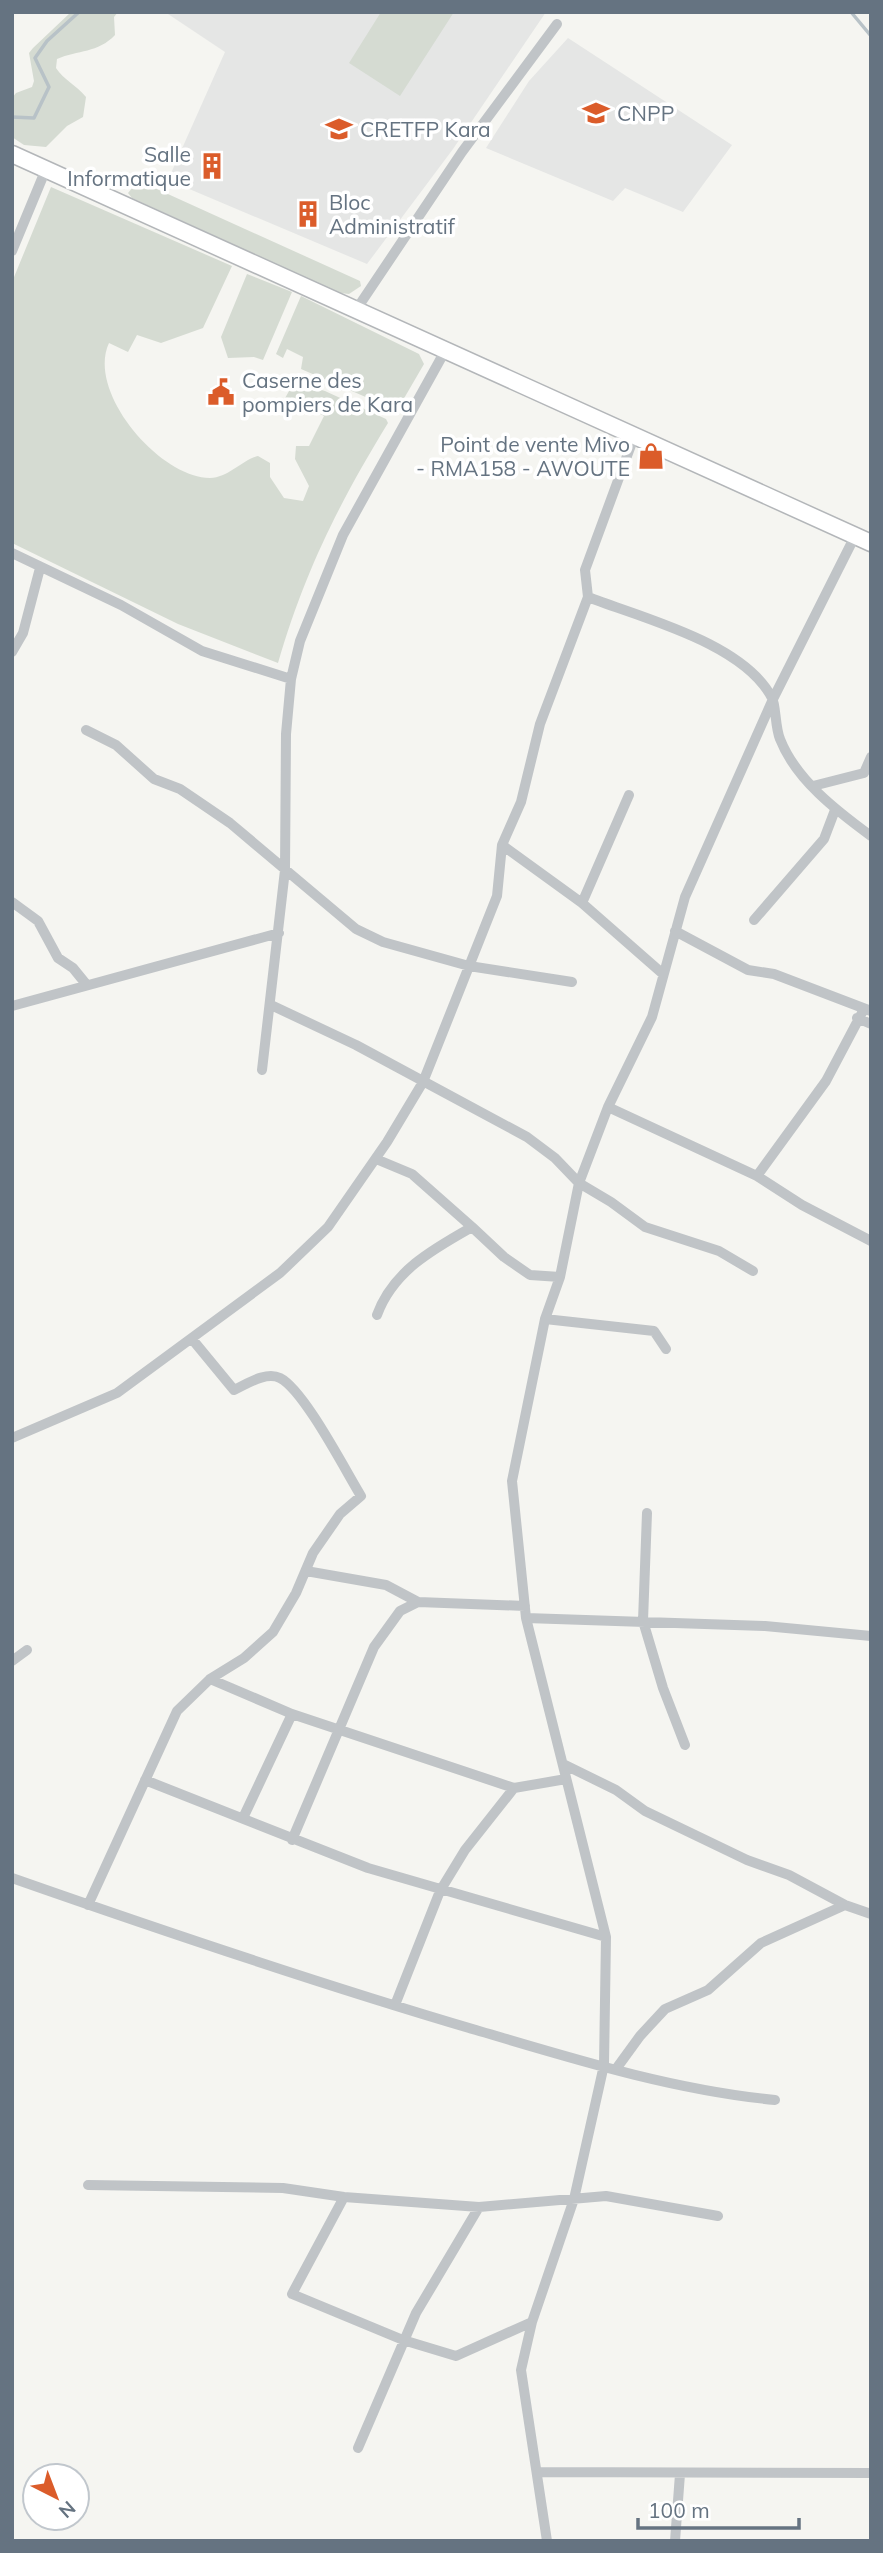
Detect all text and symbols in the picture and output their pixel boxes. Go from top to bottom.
school or university icon: CNPP [581,98,611,128]
place label: CNPP [617,100,674,126]
school or university icon: CRETFP Kara [324,114,354,144]
place label: CRETFP Kara [360,116,491,142]
place label: Salle Informatique [67,141,191,191]
building icon: Salle Informatique [197,151,227,181]
place label: Bloc Administratif [329,189,456,239]
building icon: Bloc Administratif [293,199,323,229]
place label: Caserne des pompiers de Kara [242,367,413,417]
public building icon: Caserne des pompiers de Kara [206,377,236,407]
place label: Point de vente Mivo - RMA158 - AWOUTE [416,431,630,481]
shop icon: Point de vente Mivo - RMA158 - AWOUTE [636,441,666,471]
north arrow [21,2462,91,2532]
scale bar [638,2486,799,2530]
text: N [54,2496,81,2523]
text: 100 m [648,2497,710,2523]

